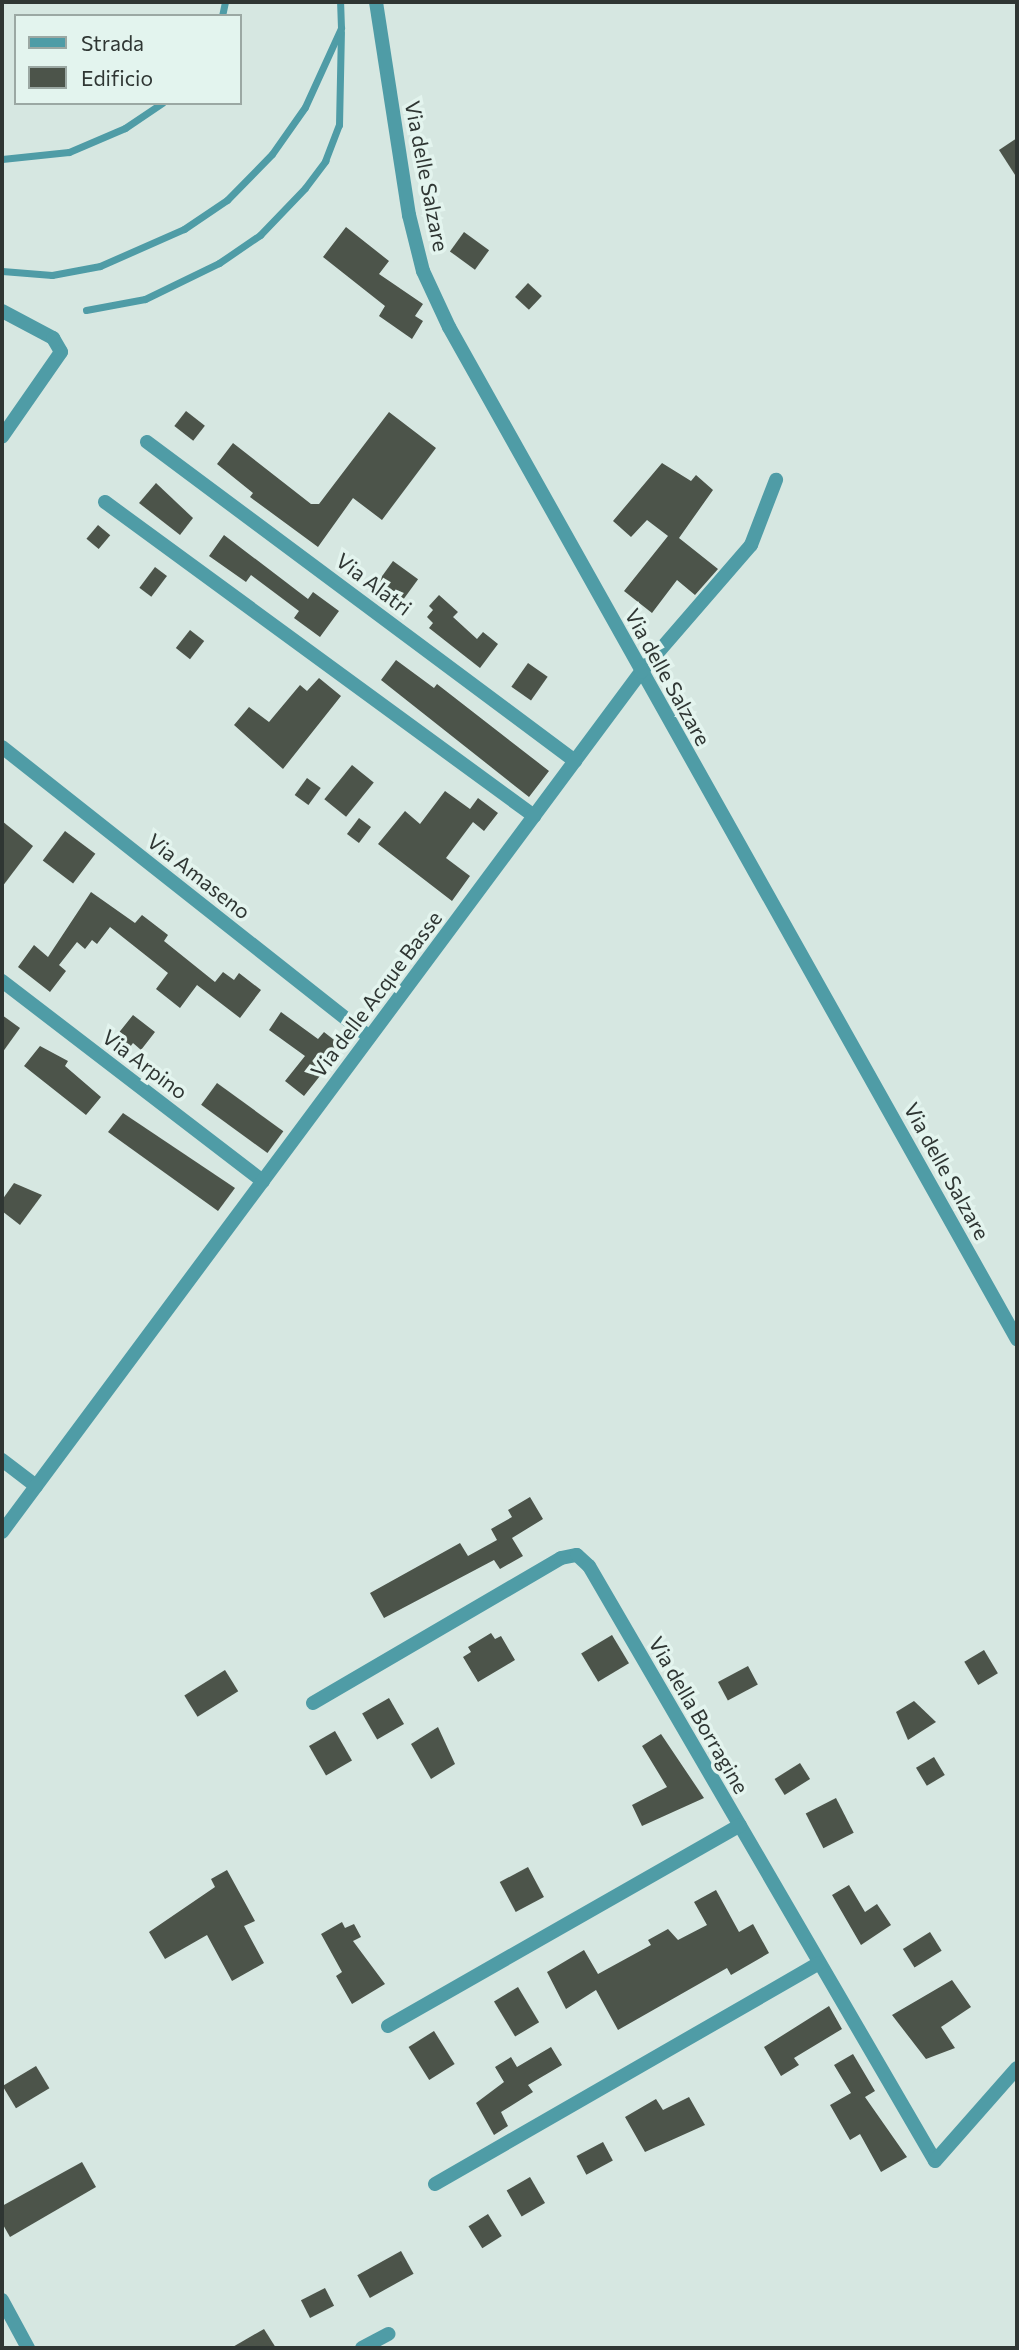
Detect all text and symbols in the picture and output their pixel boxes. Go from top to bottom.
legend [14,14,242,105]
text: Strada [81,30,144,55]
text: Edificio [81,65,153,90]
street label: Via delle Salzare [400,99,454,253]
street label: Via Alatri [331,547,417,621]
street label: Via delle Salzare [620,604,716,750]
street label: Via Amaseno [142,828,256,924]
street label: Via delle Acque Basse [305,906,447,1082]
street label: Via Arpino [97,1024,193,1104]
street label: Via delle Salzare [899,1098,995,1244]
street label: Via della Borragine [644,1632,754,1798]

